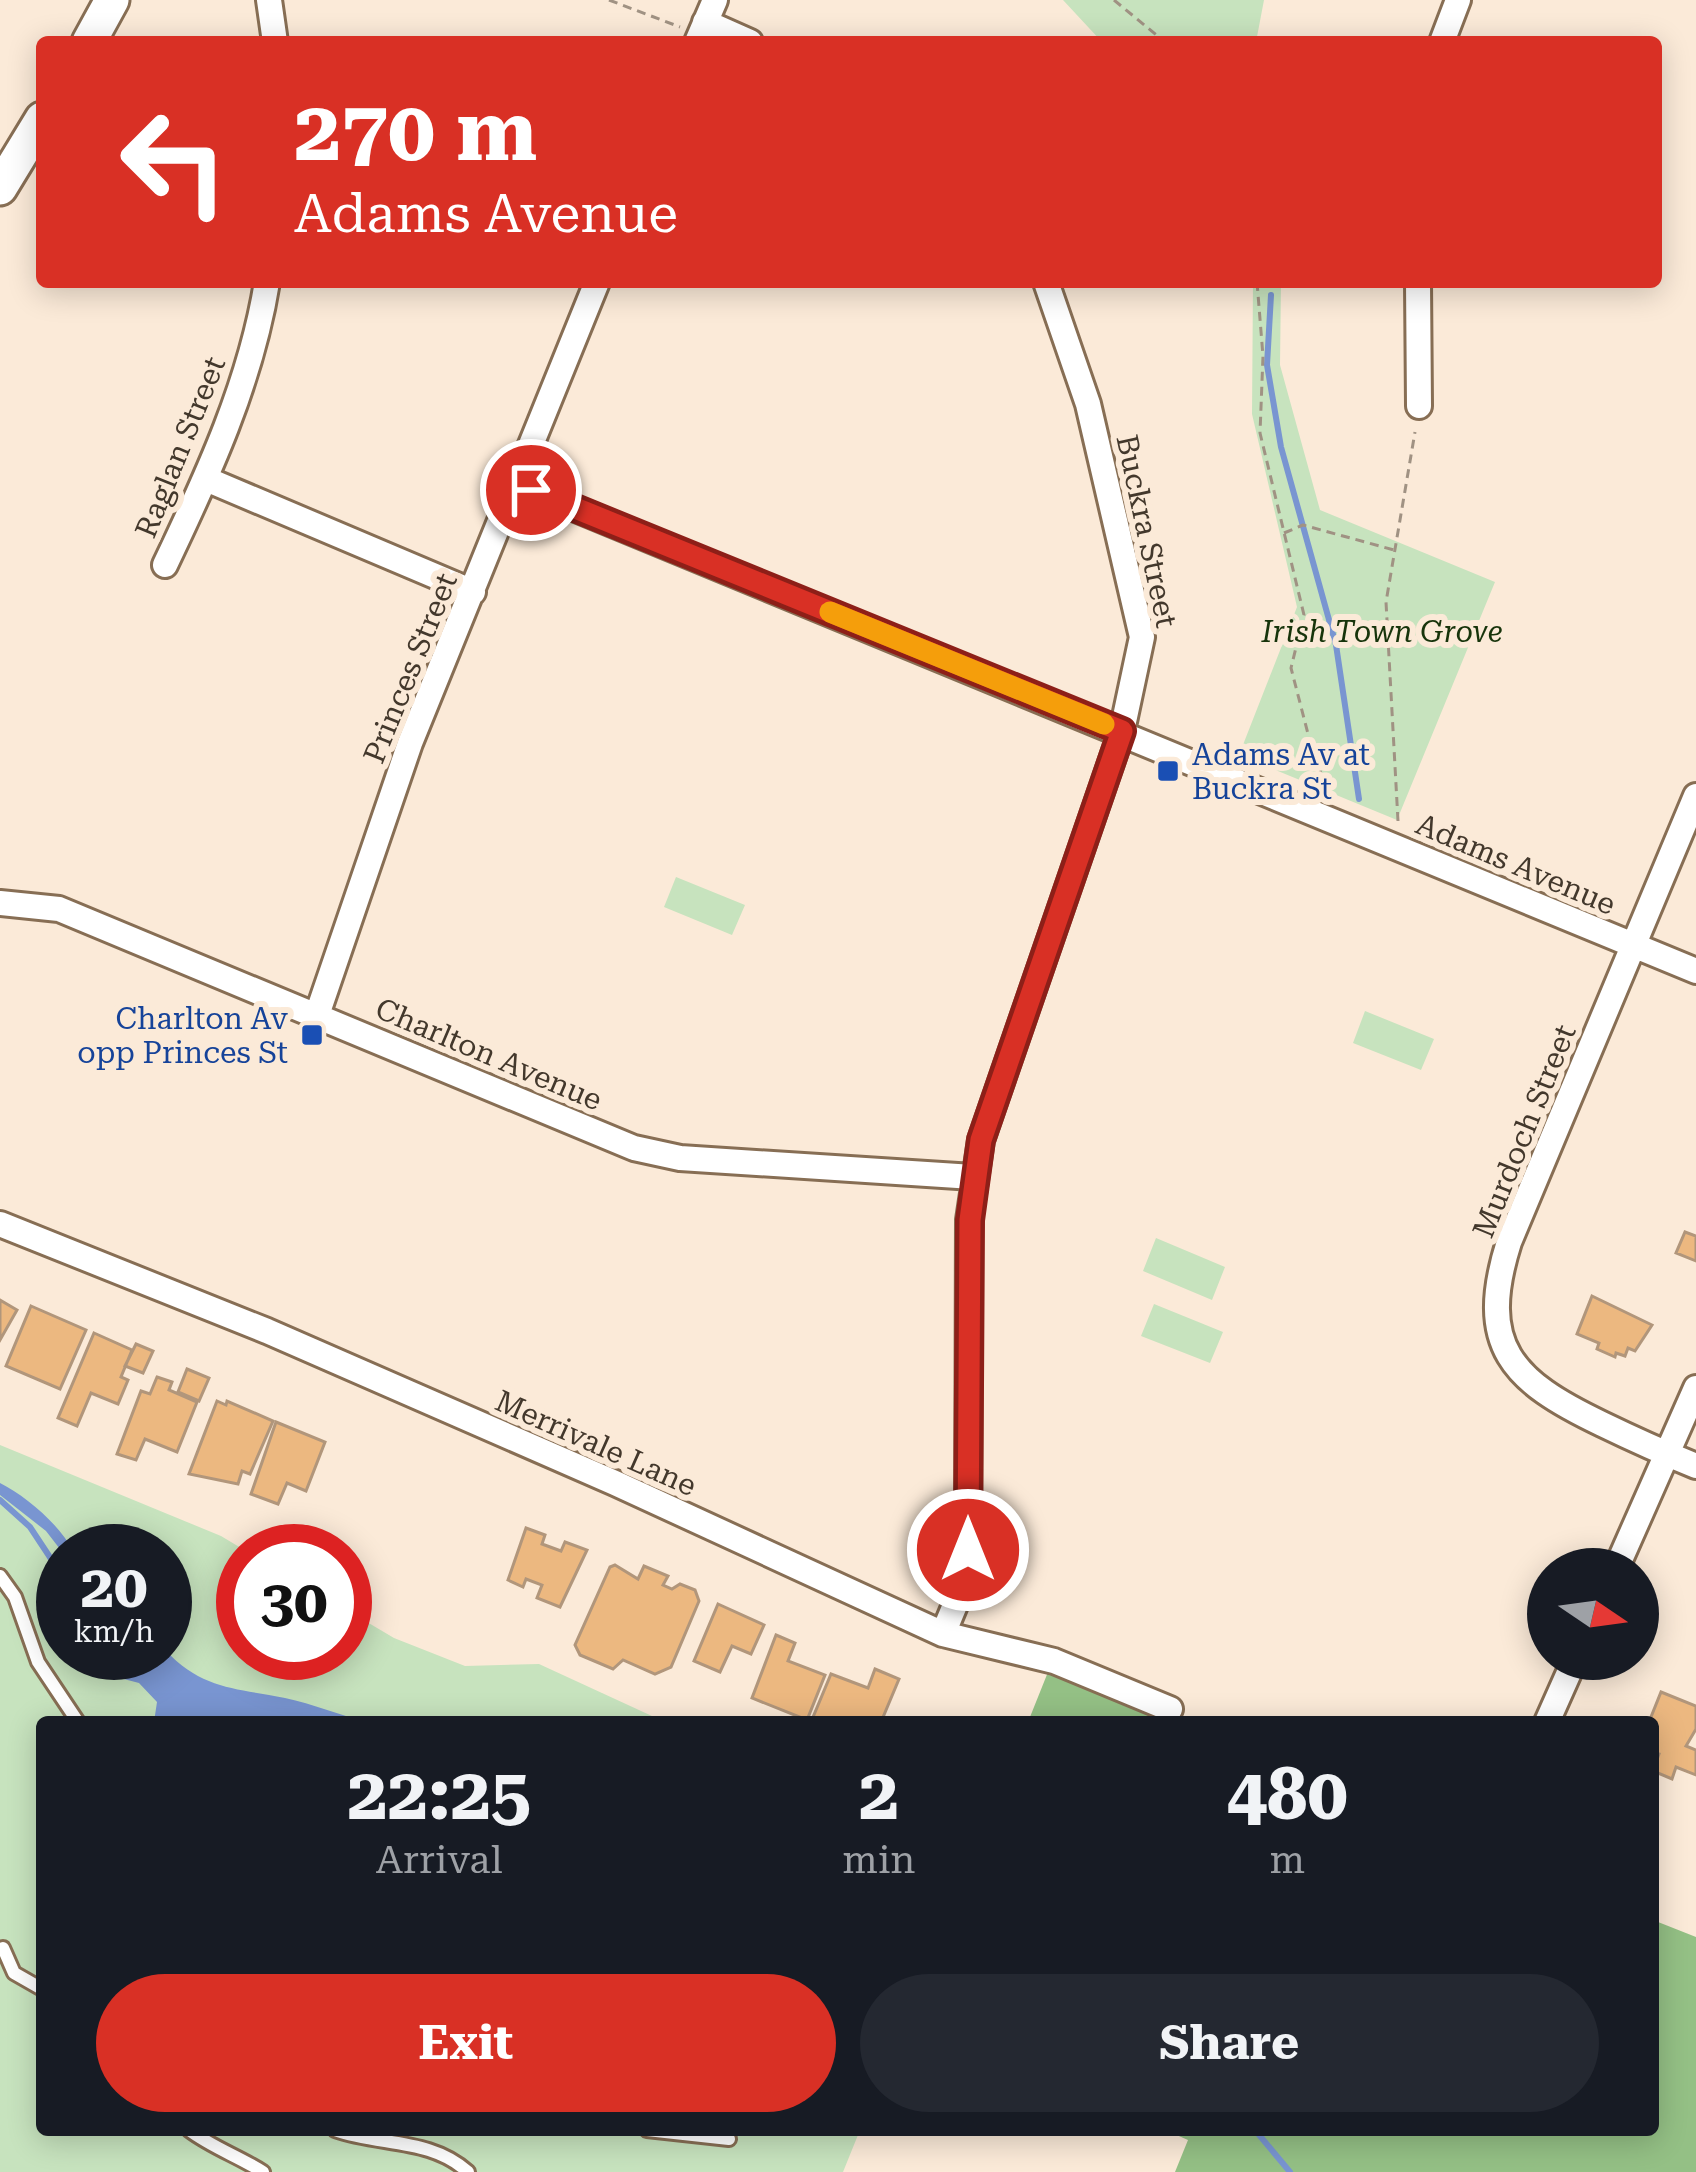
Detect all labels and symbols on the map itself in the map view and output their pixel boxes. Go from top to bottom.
street label: Raglan Street [128,351,232,543]
street label: Buckra Street [1109,431,1185,631]
pin [480,439,582,541]
street label: Princes Street [356,568,464,768]
park label: Irish Town Grove [1260,614,1503,649]
place label: Adams Av at Buckra St [1192,737,1370,806]
marker: Adams Av at Buckra St [1155,758,1181,784]
street label: Adams Avenue [1411,806,1621,922]
street label: Charlton Avenue [371,991,607,1117]
place label: Charlton Av opp Princes St [77,1001,289,1070]
street label: Murdoch Street [1465,1019,1583,1243]
marker: Charlton Av opp Princes St [299,1022,325,1048]
street label: Merrivale Lane [490,1383,702,1503]
position arrow [905,1487,1031,1613]
speed limit sign: 30 [216,1524,372,1680]
north arrow [1527,1548,1659,1680]

